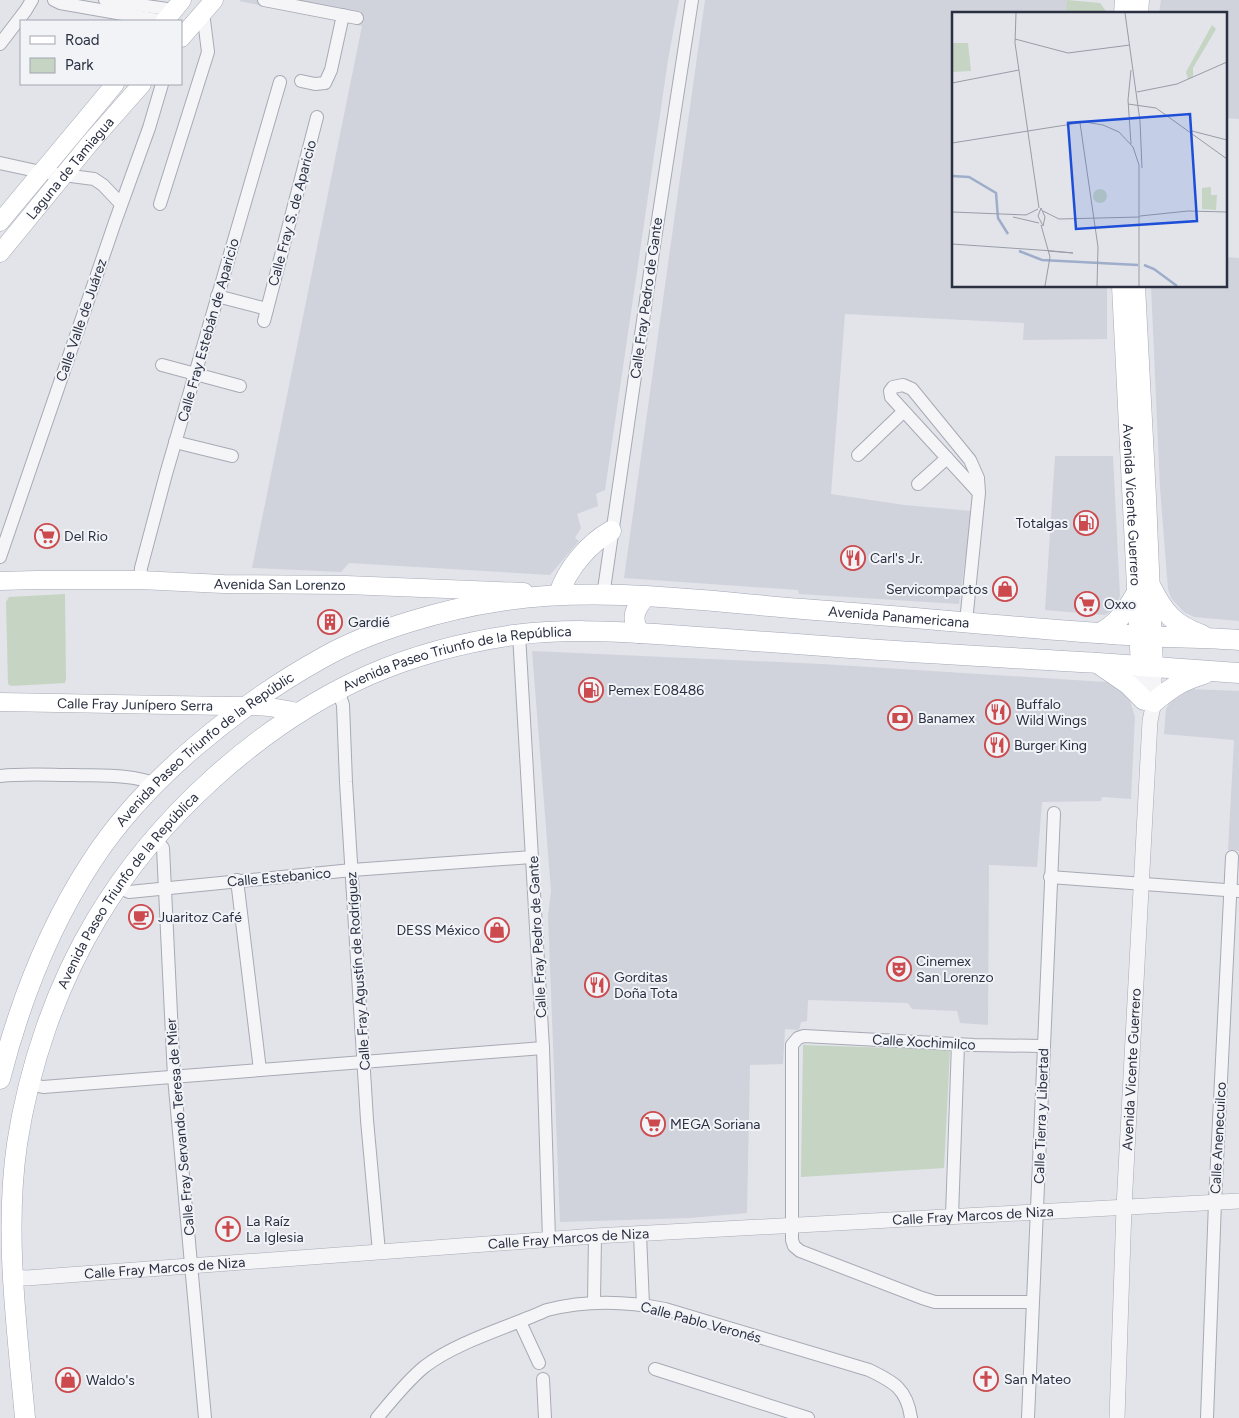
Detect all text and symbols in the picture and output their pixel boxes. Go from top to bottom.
inset map [952,12,1226,288]
legend [20,20,182,85]
text: Road [65,31,100,49]
text: Park [65,56,94,74]
street label: Laguna de Tamiagua [23,114,118,223]
street label: Calle Fray S. de Aparicio [265,138,320,288]
street label: Calle Fray Pedro de Gante [627,216,666,380]
street label: Calle Fray Estebán de Aparicio [174,236,243,424]
street label: Calle Valle de Juárez [52,256,111,384]
street label: Avenida Vicente Guerrero [1119,423,1144,586]
fuel station icon: Totalgas [1073,510,1099,536]
place label: Totalgas [1016,515,1068,532]
supermarket icon: Del Rio [34,523,60,549]
place label: Del Rio [64,528,108,545]
restaurant icon: Carl's Jr. [840,545,866,571]
place label: Carl's Jr. [870,550,923,567]
street label: Avenida San Lorenzo [214,576,346,594]
shop icon: Servicompactos [992,576,1018,602]
place label: Servicompactos [886,581,988,598]
supermarket icon: Oxxo [1074,591,1100,617]
place label: Oxxo [1104,596,1136,613]
street label: Avenida Panamericana [828,603,970,632]
building icon: Gardié [317,609,343,635]
place label: Gardié [348,614,390,631]
street label: Avenida Paseo Triunfo de la República [340,623,572,695]
street label: Avenida Paseo Triunfo de la Repúblic [112,668,298,830]
fuel station icon: Pemex E08486 [578,677,604,703]
place label: Pemex E08486 [608,682,704,699]
street label: Calle Fray Junípero Serra [57,695,213,715]
place label: Buffalo Wild Wings [1016,696,1087,729]
restaurant icon: Buffalo Wild Wings [985,699,1011,725]
bank icon: Banamex [887,705,913,731]
place label: Banamex [918,710,975,727]
restaurant icon: Burger King [984,732,1010,758]
place label: Burger King [1014,737,1087,754]
street label: Avenida Paseo Triunfo de la República [54,789,202,992]
street label: Calle Fray Pedro de Gante [525,855,550,1019]
street label: Calle Estebanico [226,864,332,891]
street label: Calle Fray Agustín de Rodríguez [343,871,374,1071]
cafe icon: Juaritoz Café [128,904,154,930]
place label: Juaritoz Café [158,909,242,926]
shop icon: DESS México [484,917,510,943]
place label: DESS México [396,922,480,939]
place label: Cinemex San Lorenzo [916,953,994,986]
theatre icon: Cinemex San Lorenzo [886,956,912,982]
place label: Gorditas Doña Tota [614,969,678,1002]
restaurant icon: Gorditas Doña Tota [584,972,610,998]
street label: Avenida Vicente Guerrero [1119,988,1145,1151]
street label: Calle Fray Servando Teresa de Mier [163,1017,198,1236]
street label: Calle Xochimilco [872,1031,976,1054]
street label: Calle Tierra y Libertad [1031,1048,1052,1184]
street label: Calle Anenecuilco [1207,1082,1230,1195]
supermarket icon: MEGA Soriana [640,1111,666,1137]
place label: MEGA Soriana [670,1116,760,1133]
street label: Calle Fray Marcos de Niza [892,1203,1054,1229]
place label: La Raíz La Iglesia [246,1213,304,1246]
church icon: La Raíz La Iglesia [215,1216,241,1242]
street label: Calle Fray Marcos de Niza [487,1225,650,1253]
street label: Calle Fray Marcos de Niza [83,1254,246,1283]
street label: Calle Pablo Veronés [639,1298,763,1347]
church icon: San Mateo [973,1366,999,1392]
shop icon: Waldo's [55,1367,81,1393]
place label: San Mateo [1004,1371,1071,1388]
place label: Waldo's [86,1372,135,1389]

